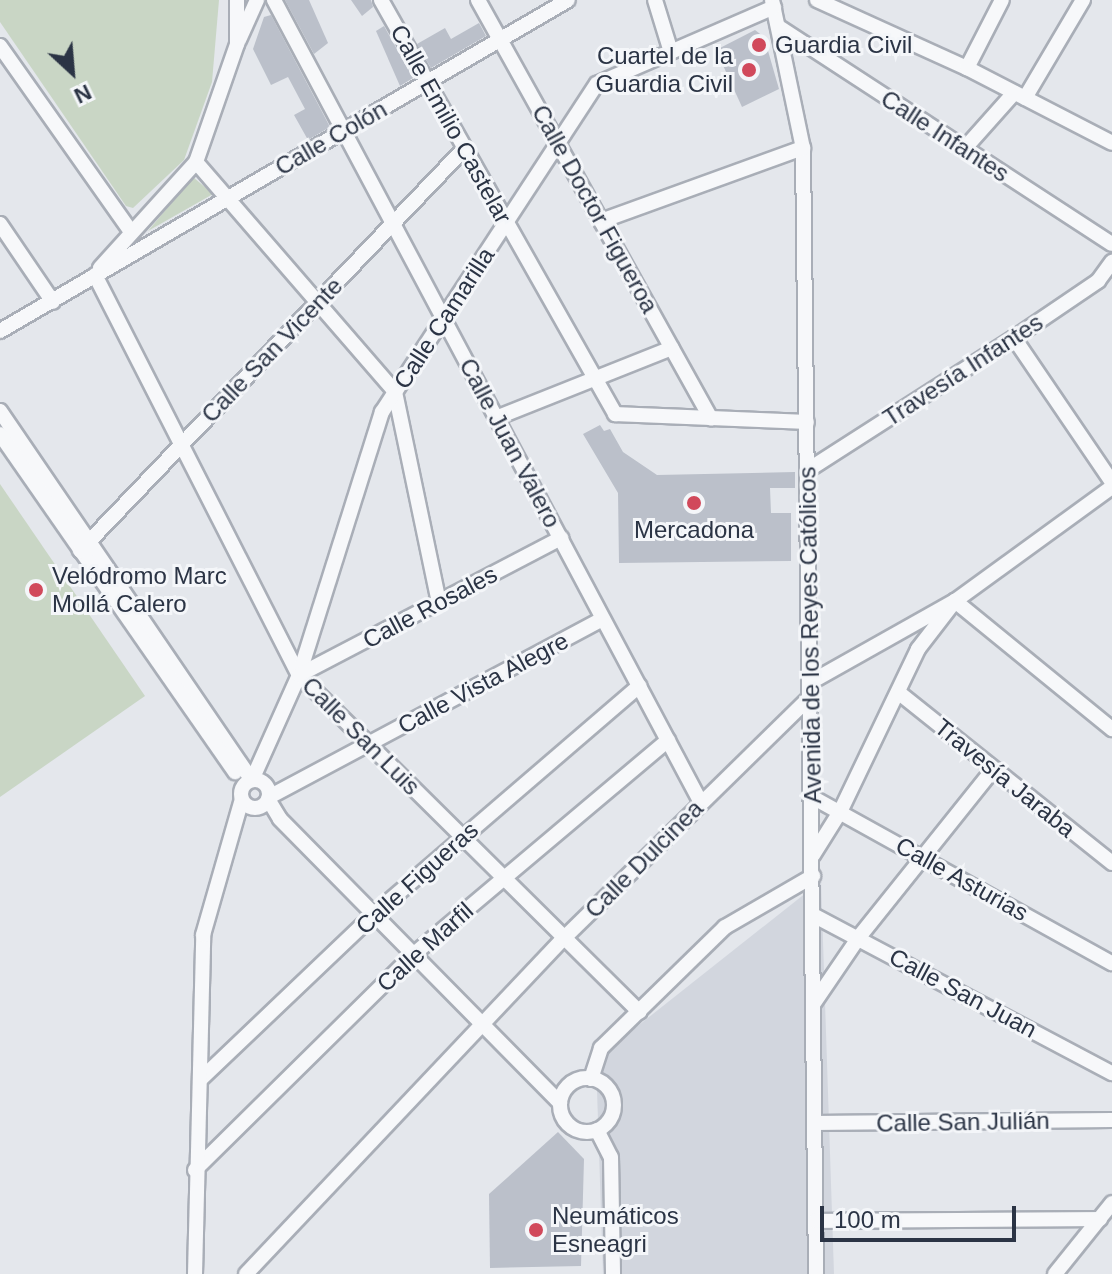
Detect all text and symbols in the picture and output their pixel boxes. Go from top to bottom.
street label: Calle Emilio Castelar [384,20,518,228]
place label: Guardia Civil [775,31,912,59]
north arrow [32,32,112,112]
marker: Guardia Civil [750,36,768,54]
place label: Cuartel de la Guardia Civil [596,42,733,98]
marker: Cuartel de la Guardia Civil [740,61,758,79]
text: N [70,79,95,109]
street label: Calle Infantes [876,84,1014,188]
street label: Calle Colón [270,95,392,181]
street label: Calle Doctor Figueroa [526,100,664,318]
street label: Calle Camarilla [388,242,500,394]
street label: Calle San Vicente [196,272,348,428]
street label: Travesía Infantes [878,308,1048,432]
street label: Calle Juan Valero [453,353,567,533]
street label: Avenida de los Reyes Católicos [793,466,827,804]
marker: Mercadona [685,494,703,512]
place label: Mercadona [634,516,754,544]
street label: Calle Rosales [358,560,502,654]
place label: Velódromo Marc Mollá Calero [52,562,227,618]
marker: Velódromo Marc Mollá Calero [27,581,45,599]
street label: Calle Vista Alegre [392,626,574,740]
street label: Calle San Luis [296,671,426,801]
street label: Travesía Jaraba [929,713,1081,843]
street label: Calle Dulcinea [579,794,709,924]
street label: Calle Figueras [350,816,484,940]
street label: Calle Asturias [890,831,1034,927]
street label: Calle Marfil [371,896,479,998]
street label: Calle San Juan [884,942,1042,1044]
street label: Calle San Julián [876,1106,1050,1138]
scale bar [824,1190,1020,1240]
place label: Neumáticos Esneagri [552,1202,679,1258]
text: 100 m [834,1206,901,1233]
marker: Neumáticos Esneagri [527,1221,545,1239]

